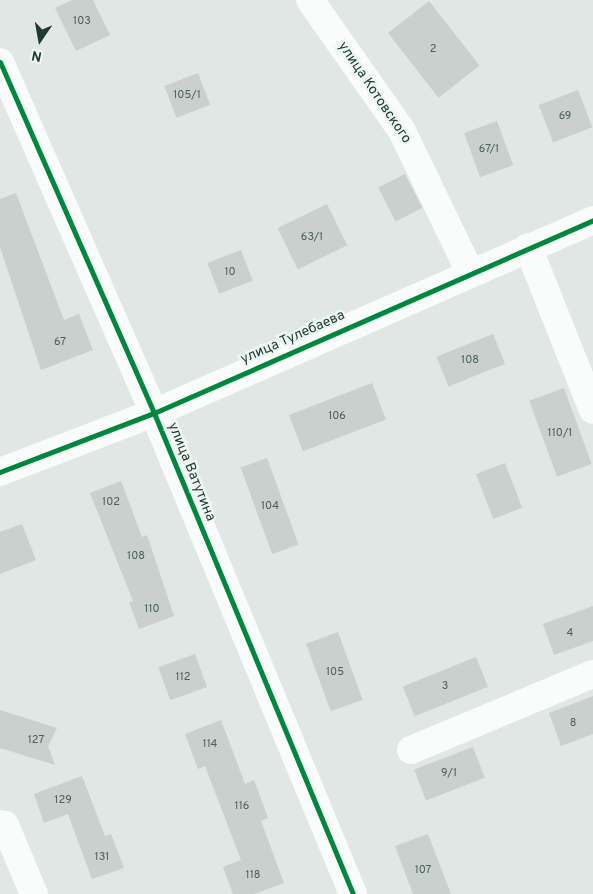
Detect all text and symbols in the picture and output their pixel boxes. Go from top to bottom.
house number: 103 [73,14,91,28]
north arrow [15,15,65,65]
street label: улица Котовского [334,39,414,147]
house number: 2 [430,42,436,56]
text: N [30,46,43,65]
house number: 105/1 [173,88,201,102]
house number: 69 [559,109,571,123]
house number: 67/1 [479,142,499,156]
house number: 63/1 [301,230,323,244]
house number: 10 [224,265,236,279]
street label: улица Тулебаева [238,307,348,369]
house number: 67 [54,335,66,349]
house number: 108 [461,353,479,367]
house number: 106 [328,409,346,423]
street label: улица Ватутина [164,420,218,524]
house number: 110/1 [548,426,572,440]
house number: 102 [102,495,120,509]
house number: 104 [261,499,279,513]
house number: 108 [127,549,145,563]
house number: 110 [144,602,160,616]
house number: 4 [567,626,573,640]
house number: 105 [326,665,344,679]
house number: 112 [176,670,190,684]
house number: 3 [442,679,448,693]
house number: 8 [570,716,576,730]
house number: 127 [28,733,44,747]
house number: 114 [203,737,217,751]
house number: 9/1 [441,766,457,780]
house number: 129 [54,793,72,807]
house number: 116 [235,799,249,813]
house number: 131 [95,850,109,864]
house number: 107 [415,863,431,877]
house number: 118 [246,868,260,882]

